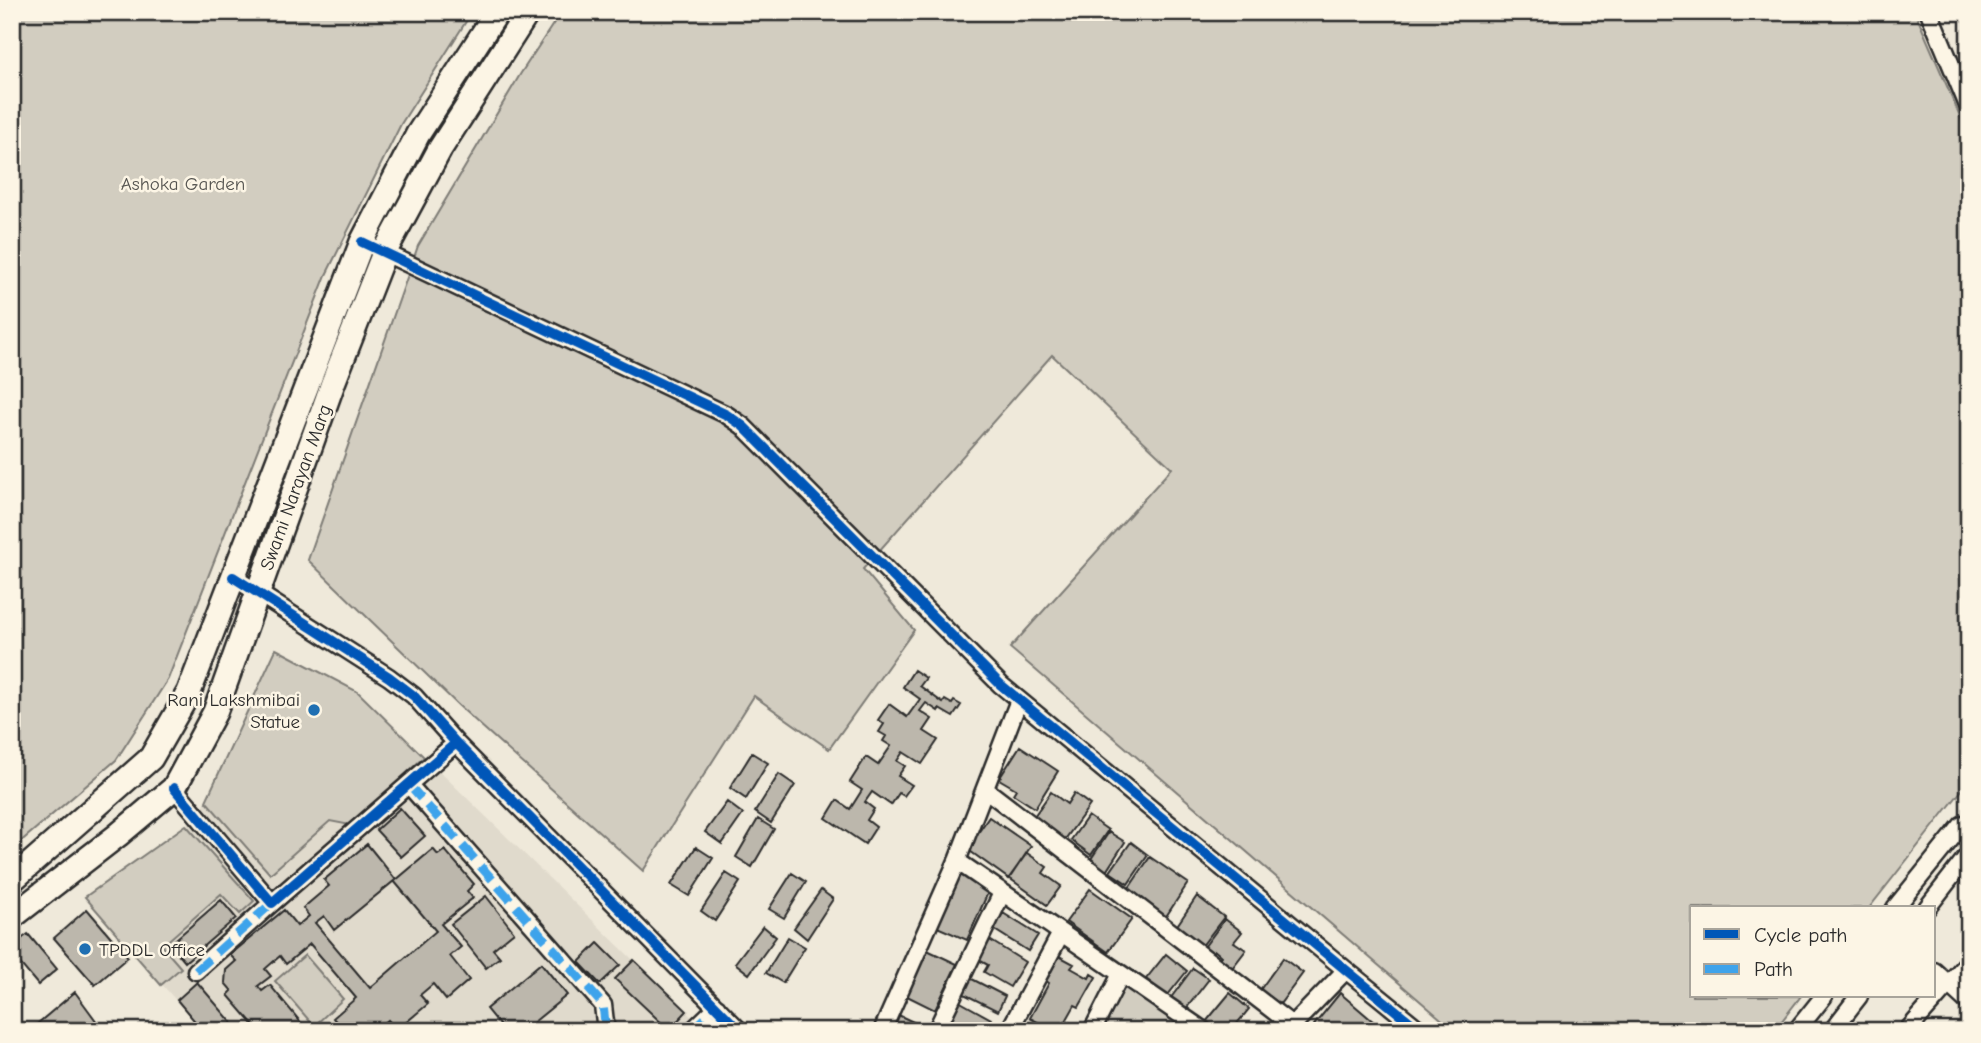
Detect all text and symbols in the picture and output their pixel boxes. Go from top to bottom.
park label: Ashoka Garden [121,173,245,195]
street label: Swami Narayan Marg [256,402,336,573]
place label: Rani Lakshmibai Statue [167,689,300,733]
marker: Rani Lakshmibai Statue [306,702,322,718]
legend [1690,906,1936,998]
text: Cycle path [1754,923,1847,947]
place label: TPDDL Office [99,939,205,961]
marker: TPDDL Office [77,941,93,957]
text: Path [1754,957,1793,981]

